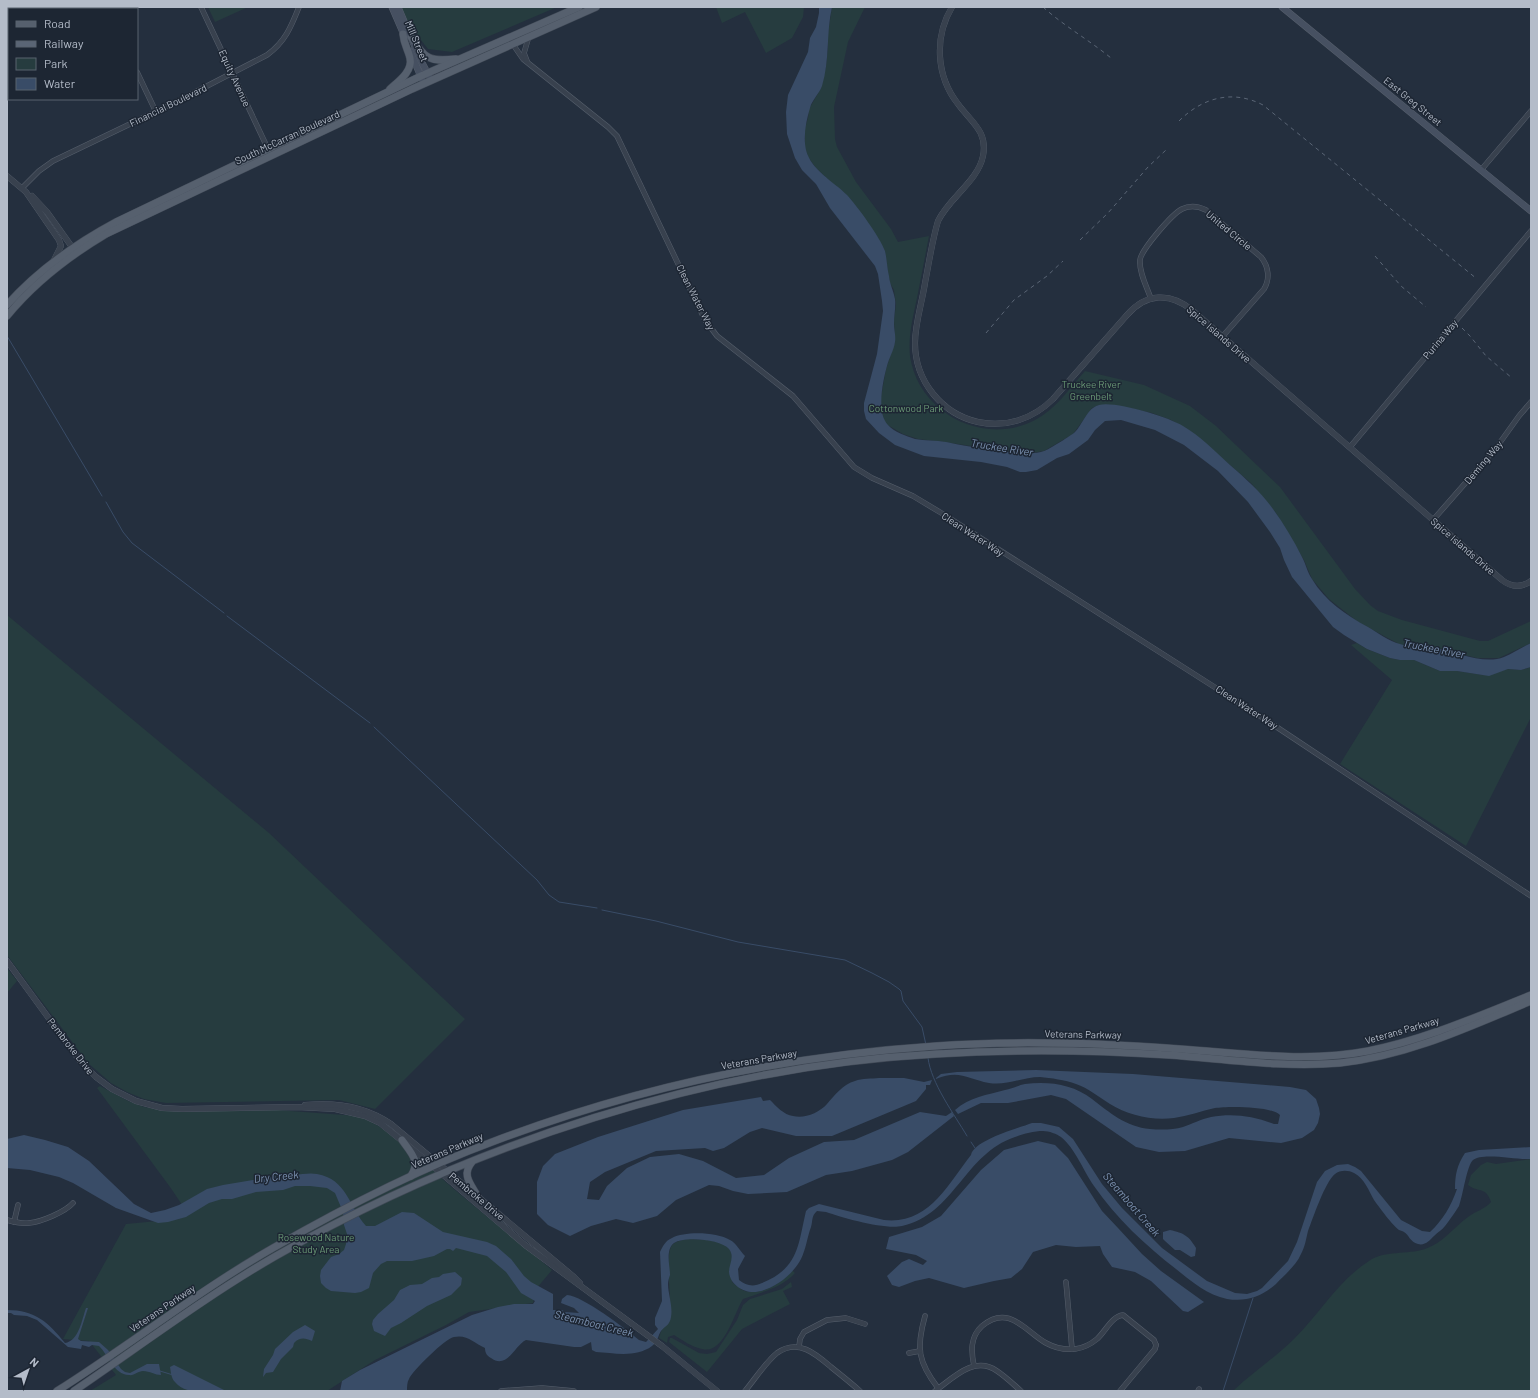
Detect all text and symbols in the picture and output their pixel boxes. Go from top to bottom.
legend [8,8,138,100]
text: Road [44,16,71,30]
street label: Mill Street [403,19,431,64]
text: Railway [44,36,84,50]
street label: Equity Avenue [217,48,253,108]
text: Park [44,56,68,70]
street label: East Greg Street [1382,74,1445,128]
text: Water [44,76,76,90]
street label: Financial Boulevard [127,81,209,129]
street label: South McCarran Boulevard [233,107,341,167]
street label: United Circle [1204,207,1254,253]
street label: Clean Water Way [674,262,718,332]
street label: Spice Islands Drive [1184,303,1254,365]
street label: Purina Way [1420,316,1460,361]
park label: Truckee River Greenbelt [1061,378,1121,402]
park label: Cottonwood Park [869,402,943,414]
water label: Truckee River [970,436,1035,459]
street label: Deming Way [1461,438,1505,486]
street label: Clean Water Way [940,509,1007,559]
street label: Spice Islands Drive [1428,515,1498,577]
water label: Truckee River [1402,636,1467,661]
street label: Clean Water Way [1214,682,1281,732]
street label: Veterans Parkway [1363,1014,1441,1046]
street label: Pembroke Drive [45,1015,97,1077]
street label: Veterans Parkway [1044,1027,1122,1041]
street label: Veterans Parkway [720,1046,798,1072]
street label: Veterans Parkway [409,1129,485,1171]
water label: Dry Creek [253,1167,300,1185]
street label: Pembroke Drive [447,1169,507,1223]
water label: Steamboat Creek [1101,1169,1164,1239]
park label: Rosewood Nature Study Area [278,1231,354,1255]
street label: Veterans Parkway [127,1281,198,1334]
water label: Steamboat Creek [553,1307,635,1339]
north arrow [8,1350,48,1390]
text: N [28,1355,42,1369]

